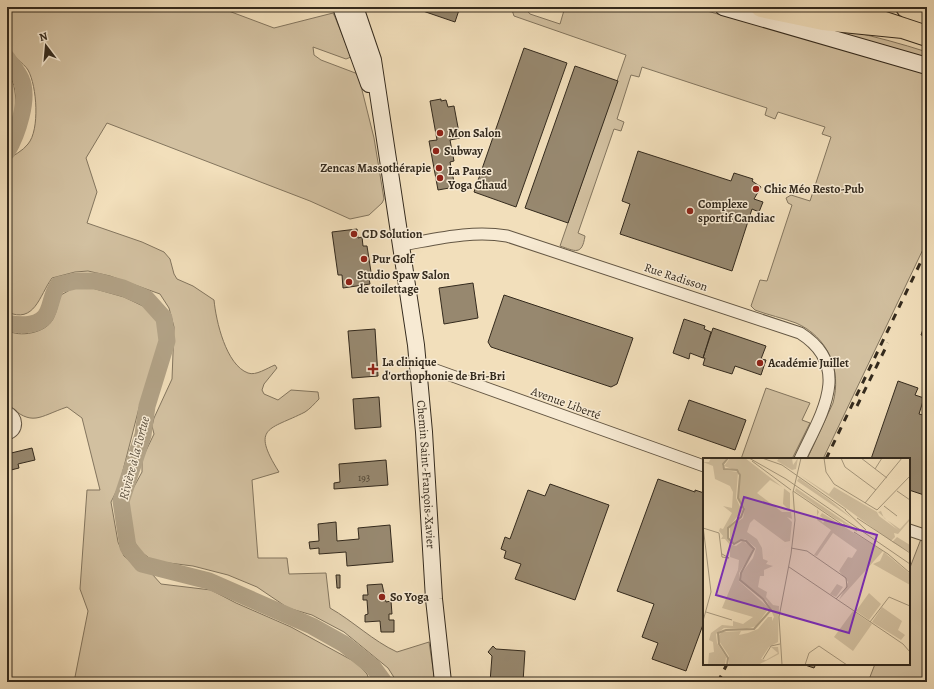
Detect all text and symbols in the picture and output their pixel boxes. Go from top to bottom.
north arrow [26,26,66,66]
text: N [37,29,49,45]
place label: Mon Salon [448,125,501,141]
marker: Mon Salon [435,128,445,138]
place label: Subway [444,143,483,159]
marker: Subway [431,146,441,156]
place label: Zencas Massothérapie [320,160,431,176]
marker: Zencas Massothérapie [434,163,444,173]
place label: La Pause Yoga Chaud [447,163,508,193]
marker: La Pause Yoga Chaud [435,173,445,183]
place label: Chic Méo Resto-Pub [764,181,864,197]
marker: Chic Méo Resto-Pub [751,184,761,194]
place label: Complexe sportif Candiac [698,196,775,226]
marker: Complexe sportif Candiac [685,206,695,216]
place label: CD Solution [362,226,423,242]
marker: CD Solution [349,229,359,239]
place label: Pur Golf [372,251,415,267]
marker: Pur Golf [359,254,369,264]
street label: Rue Radisson [642,259,710,295]
place label: Studio Spaw Salon de toilettage [357,267,450,297]
marker: Studio Spaw Salon de toilettage [344,277,354,287]
place label: La clinique d'orthophonie de Bri-Bri [382,354,506,384]
place label: Académie Juillet [767,355,849,371]
marker: Académie Juillet [755,358,765,368]
marker: La clinique d'orthophonie de Bri-Bri [367,363,379,375]
street label: Avenue Liberté [528,383,603,423]
street label: Chemin Saint-François-Xavier [413,399,439,550]
water label: Rivière à la Tortue [115,414,153,502]
inset map [703,458,910,665]
house number: 193 [358,471,370,484]
place label: So Yoga [390,589,429,605]
marker: So Yoga [377,592,387,602]

